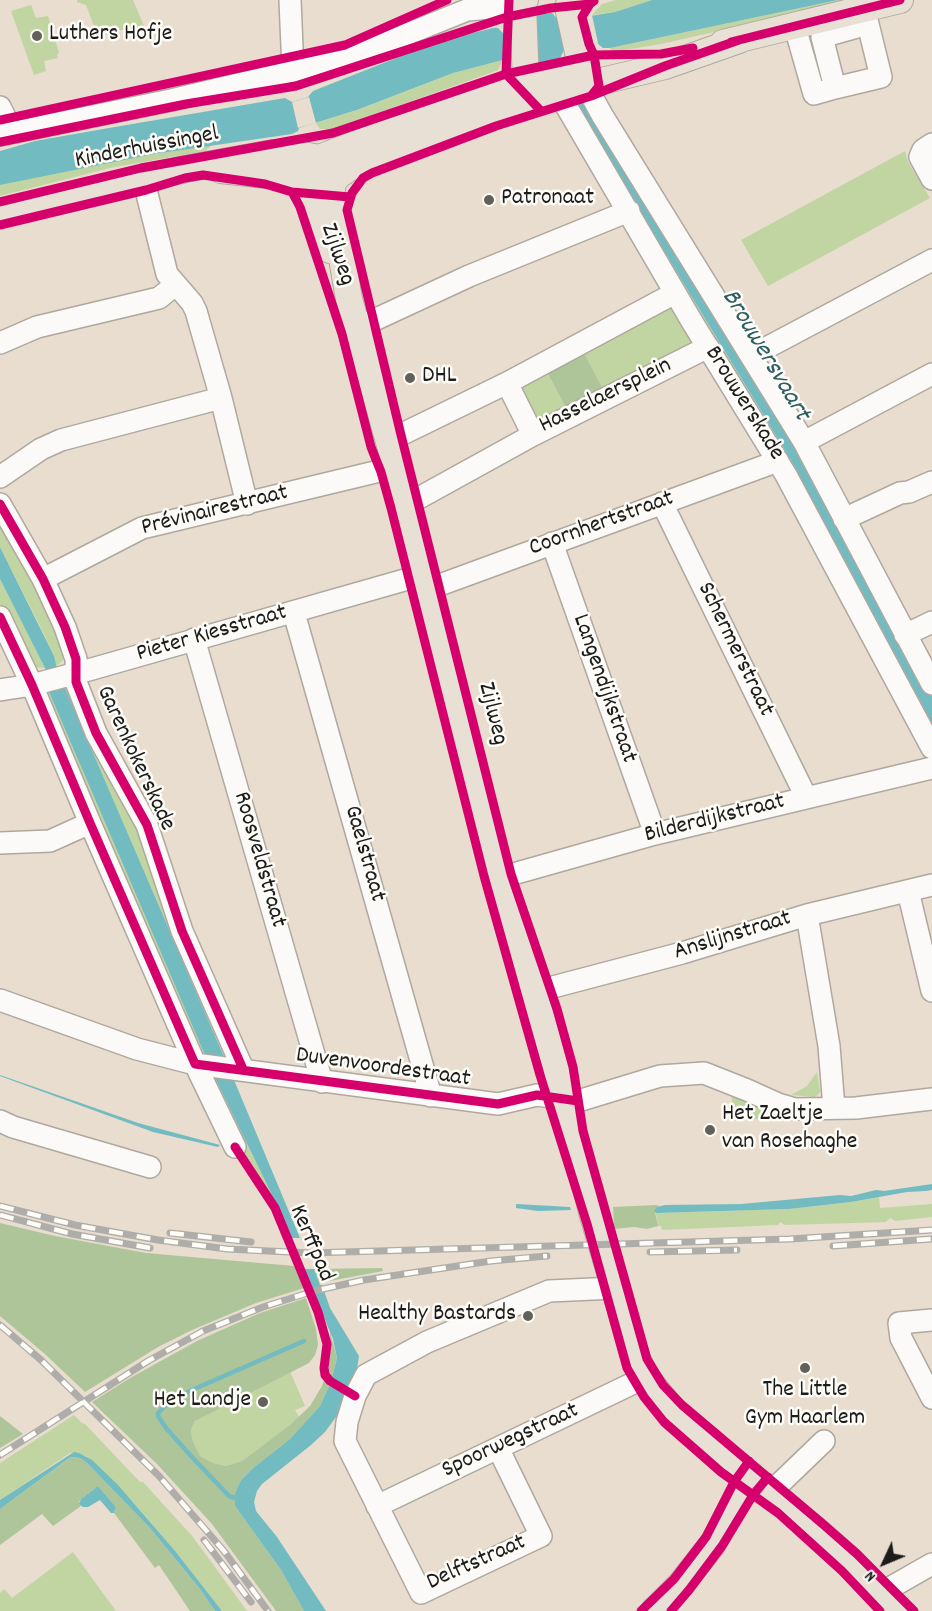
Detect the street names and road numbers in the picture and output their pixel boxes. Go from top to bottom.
street label: Kinderhuissingel [73,121,221,177]
street label: Zijlweg [312,220,360,290]
street label: Brouwerskade [697,342,789,466]
street label: Hasselaersplein [535,353,677,441]
street label: Prévinairestraat [139,480,291,544]
street label: Coornhertstraat [526,486,678,564]
street label: Schermerstraat [689,578,779,722]
street label: Pieter Kiesstraat [134,600,290,670]
street label: Langendijkstraat [564,611,642,767]
street label: Zijlweg [469,680,513,748]
street label: Garenkokerskade [88,682,180,836]
street label: Roosveldstraat [225,789,291,931]
street label: Bilderdijkstraat [642,789,788,851]
street label: Gaelstraat [336,803,390,905]
street label: Anslijnstraat [671,906,795,968]
street label: Duvenvoordestraat [294,1043,472,1095]
street label: Kerffpad [281,1201,339,1287]
street label: Spoorwegstraat [438,1398,584,1486]
street label: Delftstraat [423,1529,531,1599]

